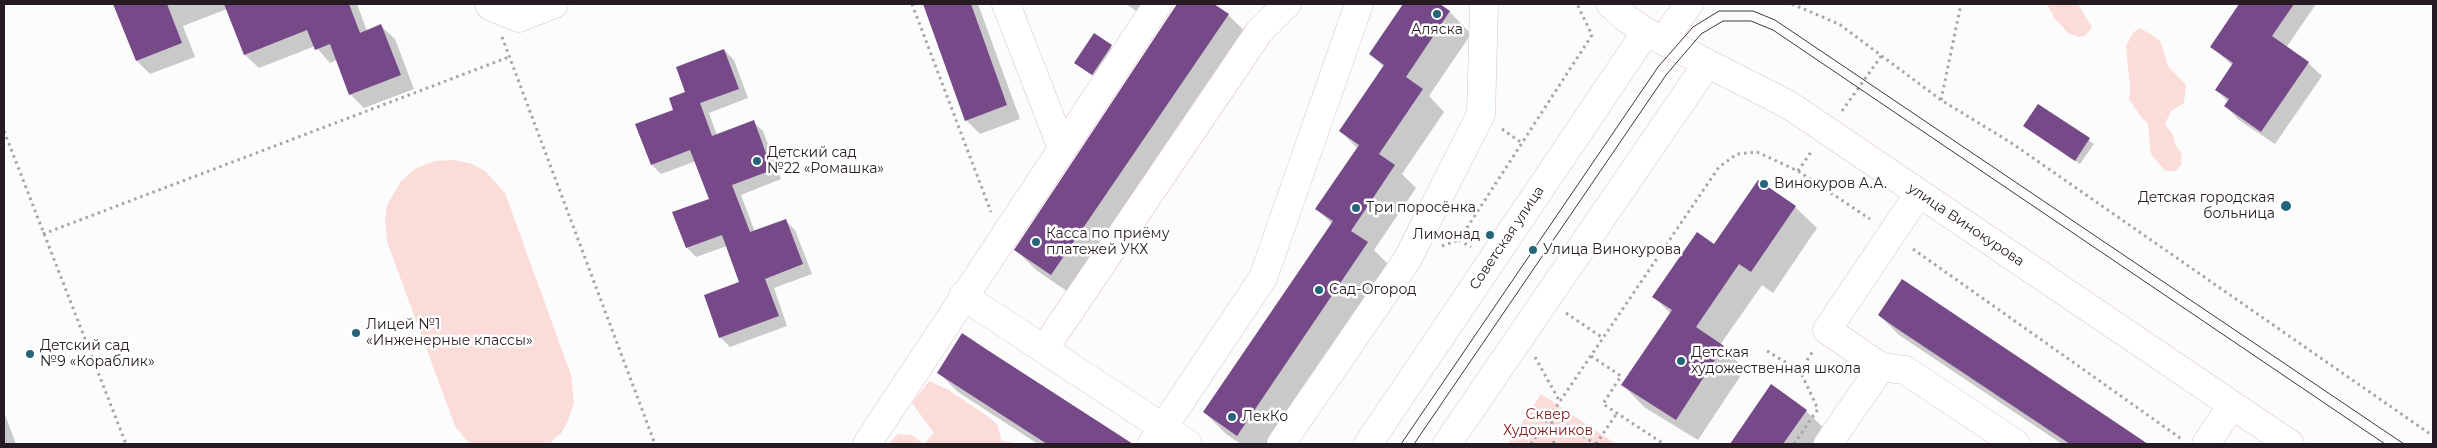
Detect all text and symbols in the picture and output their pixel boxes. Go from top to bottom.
marker: Аляска [1431,8,1443,20]
place label: Аляска [1411,22,1463,38]
place label: Детский сад №22 «Ромашка» [767,145,884,178]
marker: Детский сад №22 «Ромашка» [751,155,763,167]
place label: Винокуров А.А. [1774,176,1887,192]
marker: Винокуров А.А. [1758,178,1770,190]
street label: улица Винокурова [1905,180,2027,270]
street label: Советская улица [1466,183,1548,293]
place label: Детская городская больница [2138,190,2275,222]
marker: Детская городская больница [2279,199,2293,213]
place label: Три поросёнка [1366,200,1476,216]
marker: Три поросёнка [1350,202,1362,214]
place label: Касса по приёму платежей УКХ [1046,226,1169,258]
place label: Лимонад [1413,227,1480,243]
marker: Лимонад [1484,229,1496,241]
marker: Касса по приёму платежей УКХ [1030,236,1042,248]
place label: Улица Винокурова [1543,242,1681,258]
marker: Улица Винокурова [1527,244,1539,256]
place label: Сад-Огород [1329,282,1416,298]
marker: Сад-Огород [1313,284,1325,296]
place label: Лицей №1 «Инженерные классы» [366,317,533,350]
marker: Лицей №1 «Инженерные классы» [350,327,362,339]
place label: Детский сад №9 «Кораблик» [40,338,155,371]
place label: Детская художественная школа [1691,345,1861,378]
marker: Детский сад №9 «Кораблик» [24,348,36,360]
marker: Детская художественная школа [1675,355,1687,367]
park label: Сквер Художников [1503,407,1593,440]
place label: ЛекКо [1242,409,1288,425]
marker: ЛекКо [1226,411,1238,423]

